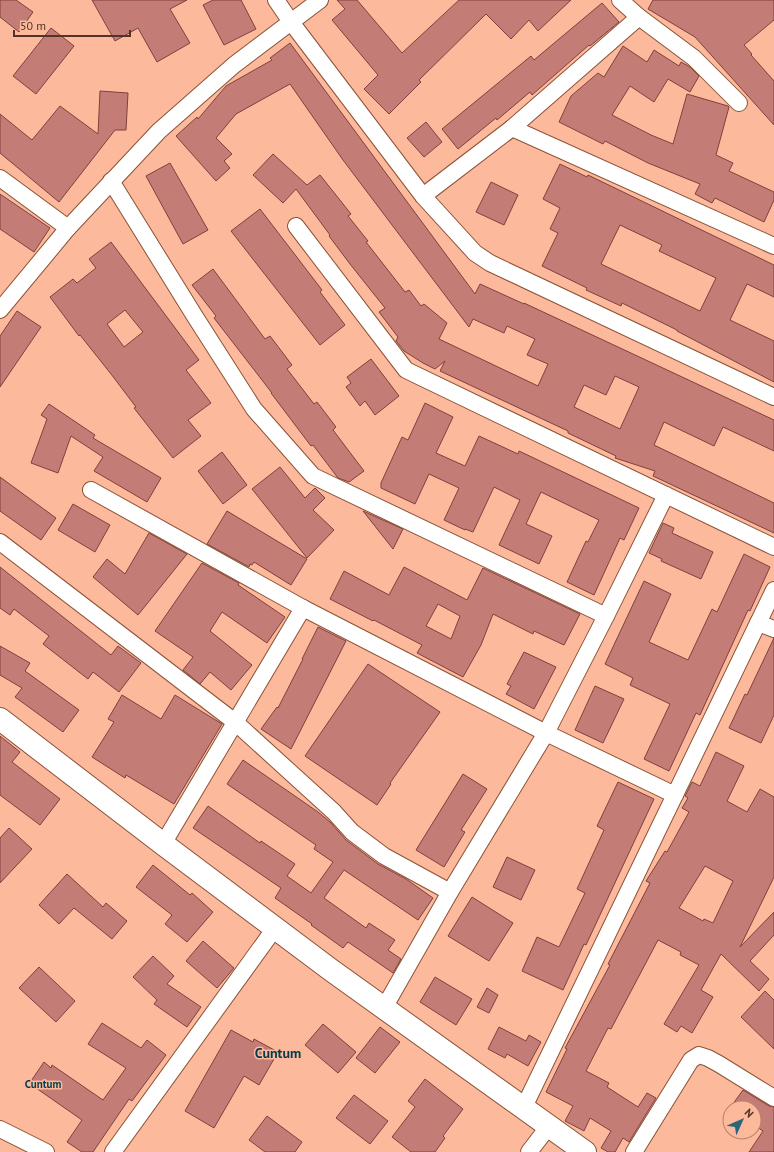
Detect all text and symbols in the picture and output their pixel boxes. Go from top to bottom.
scale bar [14,12,130,38]
text: 50 m [20,18,46,33]
district label: Cuntum [255,1044,301,1062]
district label: Cuntum [25,1077,61,1091]
north arrow [722,1100,762,1140]
text: N [742,1105,757,1120]

